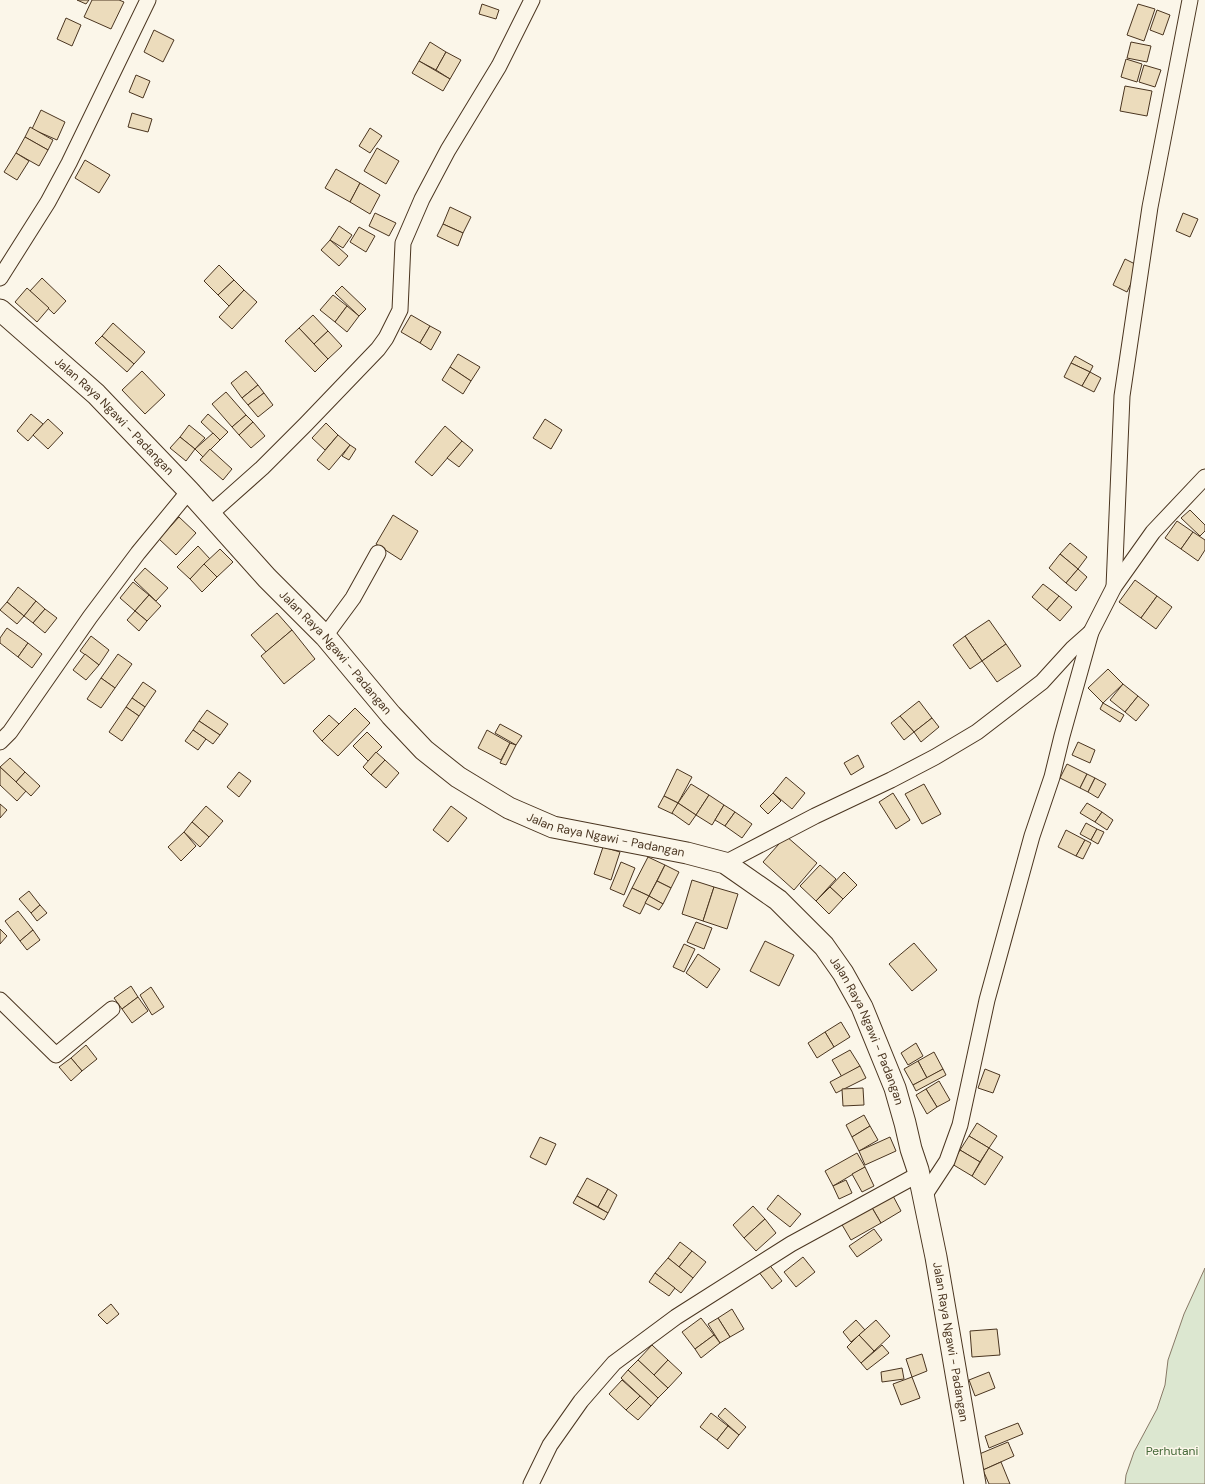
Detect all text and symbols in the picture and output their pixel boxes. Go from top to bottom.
street label: Jalan Raya Ngawi - Padangan [51,353,178,479]
street label: Jalan Raya Ngawi - Padangan [276,587,395,718]
street label: Jalan Raya Ngawi - Padangan [524,809,686,860]
street label: Jalan Raya Ngawi - Padangan [826,953,907,1107]
street label: Jalan Raya Ngawi - Padangan [929,1261,972,1423]
park label: Perhutani [1146,1443,1198,1459]

